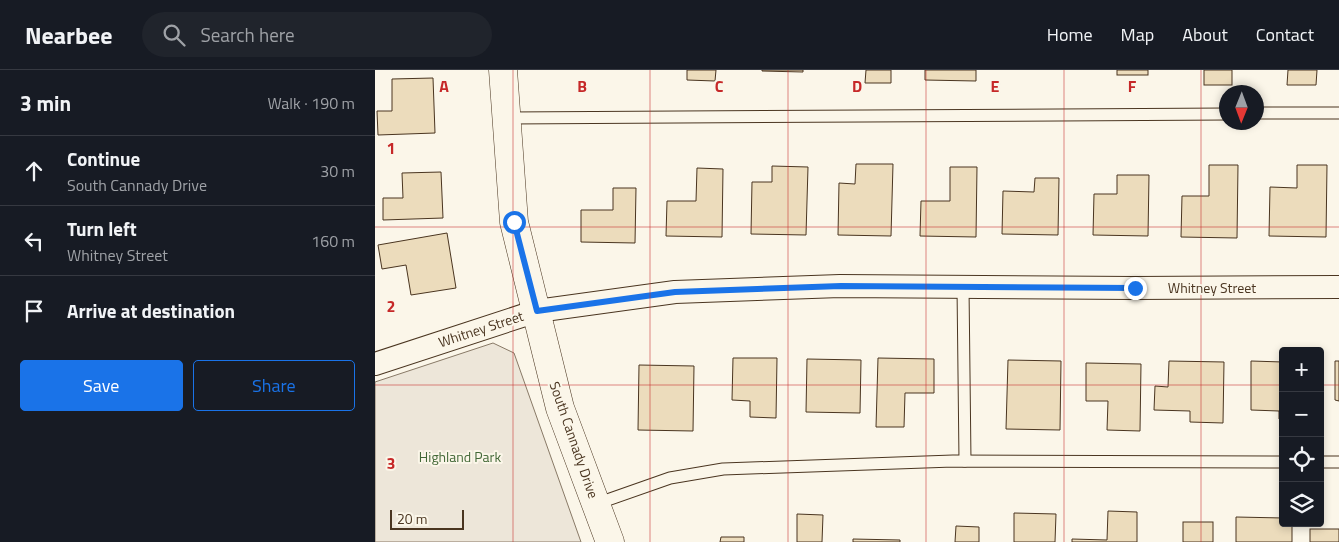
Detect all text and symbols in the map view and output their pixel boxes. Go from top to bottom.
search box [142,12,492,57]
text: Nearbee [25,17,112,53]
text: Search here [200,20,295,49]
icon: search [160,21,188,49]
text: Home [1047,21,1093,48]
text: Map [1121,21,1154,48]
text: About [1182,21,1228,48]
text: Contact [1256,21,1314,48]
text: A [439,74,449,98]
text: B [577,74,587,98]
text: C [715,74,724,98]
text: D [852,74,862,98]
text: E [991,74,1000,98]
text: F [1128,74,1137,98]
north arrow [1219,85,1264,130]
text: 3 min [20,87,71,119]
text: Walk · 190 m [267,91,355,115]
text: 1 [387,136,395,160]
text: Continue [67,144,140,173]
icon: ahead [20,157,48,185]
text: 30 m [320,159,355,183]
text: South Cannady Drive [67,173,207,197]
route start [503,211,526,234]
text: Turn left [67,214,137,243]
icon: left [20,227,48,255]
text: 160 m [311,229,355,253]
text: Whitney Street [67,243,168,267]
route end [1124,277,1147,300]
street label: Whitney Street [1168,277,1256,298]
text: 2 [387,294,395,318]
text: Arrive at destination [67,296,235,325]
icon: arrive [20,297,48,325]
street label: Whitney Street [436,305,526,352]
map controls [1279,347,1324,527]
button: + [1279,347,1324,392]
button: Save [20,360,183,411]
button: Share [193,360,355,411]
street label: South Cannady Drive [545,379,604,501]
button: − [1279,392,1324,437]
button: locate [1279,437,1324,482]
park label: Highland Park [419,446,501,467]
text: 3 [387,451,395,475]
button: layers [1279,482,1324,527]
scale bar [390,507,464,530]
text: 20 m [397,508,427,529]

